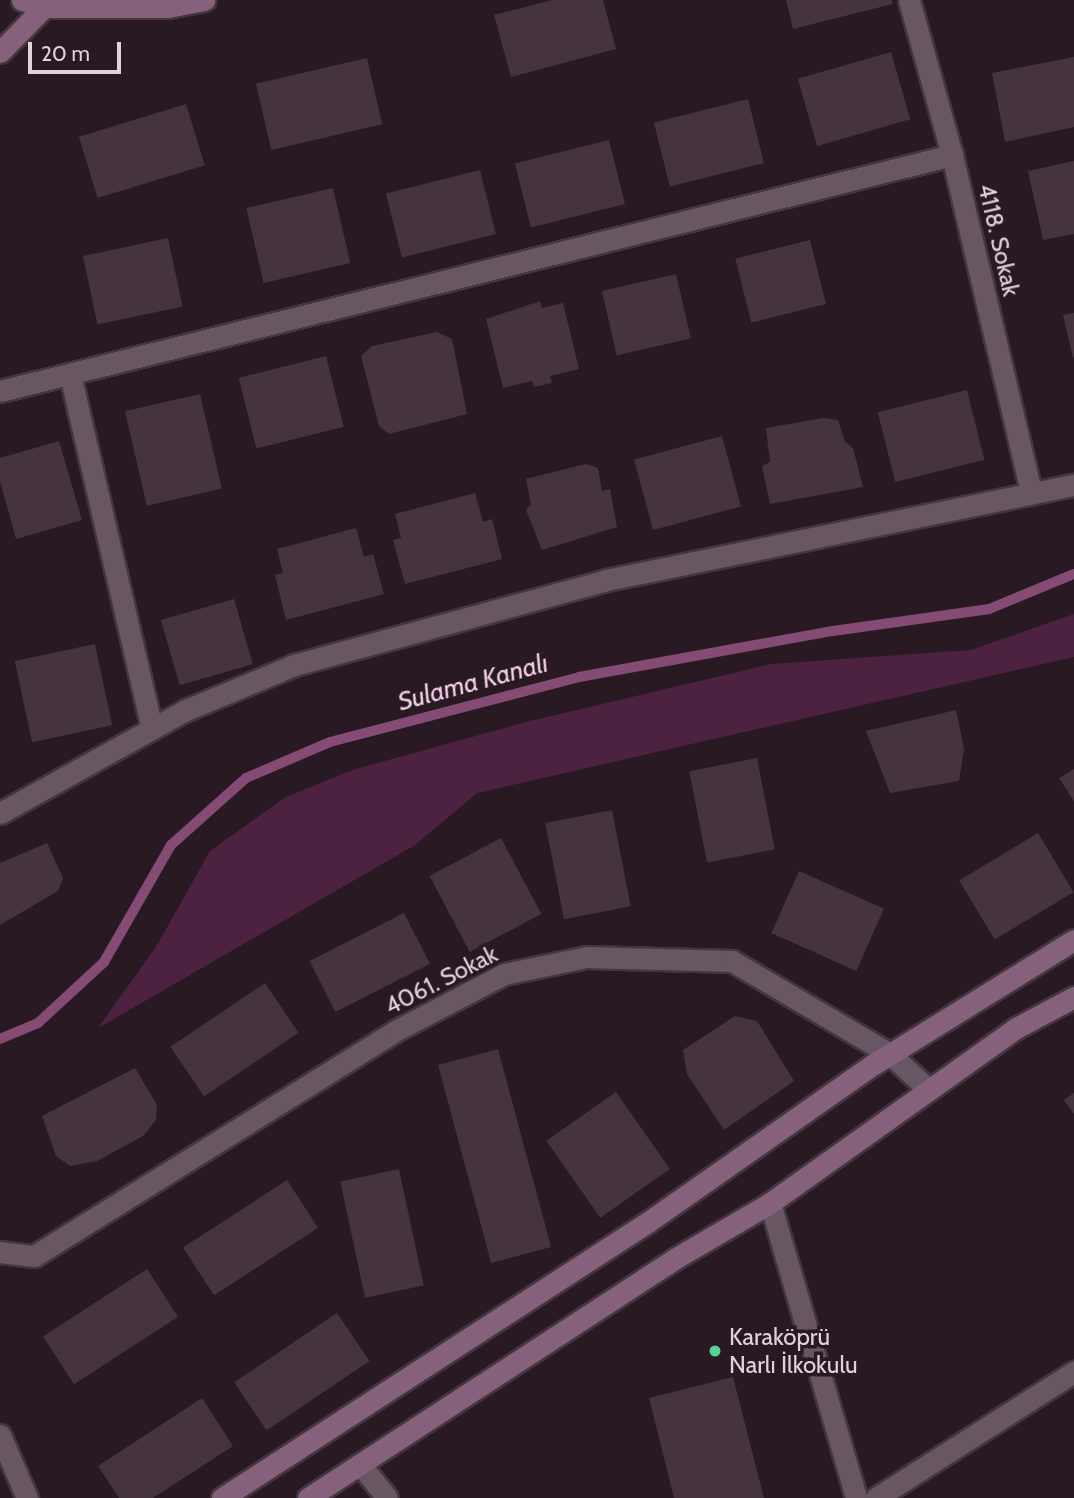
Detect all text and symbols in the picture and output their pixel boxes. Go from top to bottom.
scale bar [32,28,124,72]
text: 20 m [41,41,90,66]
street label: 4118. Sokak [972,181,1026,299]
water label: Sulama Kanalı [395,648,551,718]
street label: 4061. Sokak [380,939,502,1021]
place label: Karaköprü Narlı İlkokulu [729,1323,858,1379]
marker: Karaköprü Narlı İlkokulu [707,1343,723,1359]

